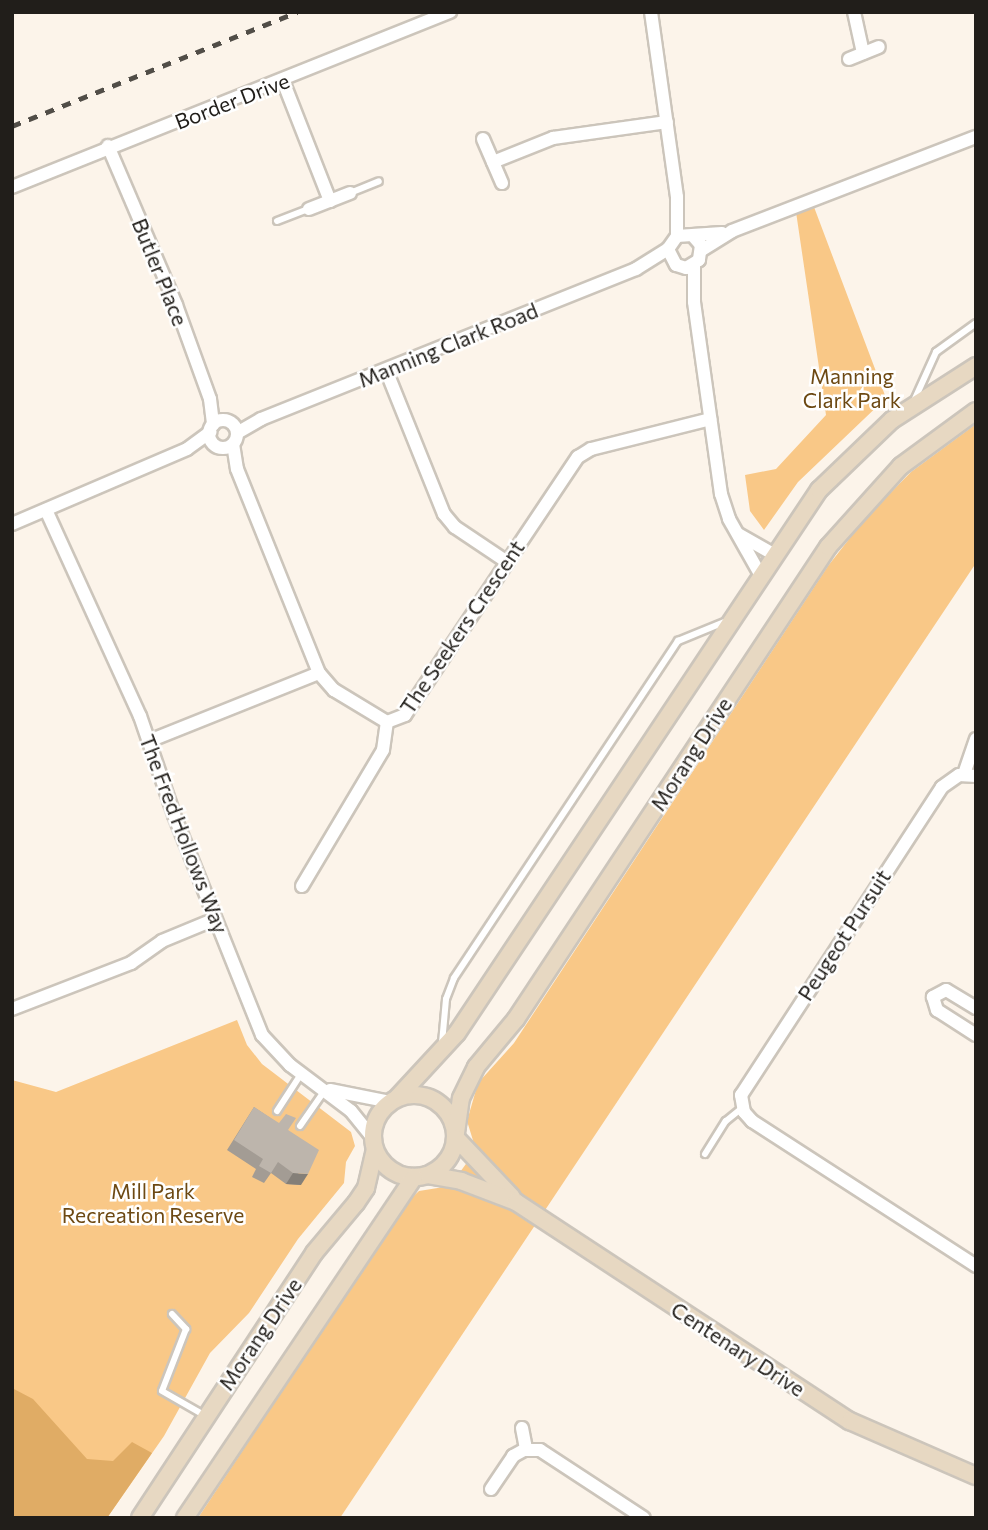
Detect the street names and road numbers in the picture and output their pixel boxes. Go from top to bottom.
street label: Border Drive [171,68,293,134]
street label: Butler Place [127,215,193,329]
street label: Manning Clark Road [355,297,541,393]
street label: The Seekers Crescent [395,535,529,719]
street label: Morang Drive [645,693,737,815]
street label: The Fred Hollows Way [134,731,234,937]
street label: Peugeot Pursuit [792,865,896,1005]
street label: Morang Drive [213,1273,307,1395]
street label: Centenary Drive [667,1296,809,1402]

